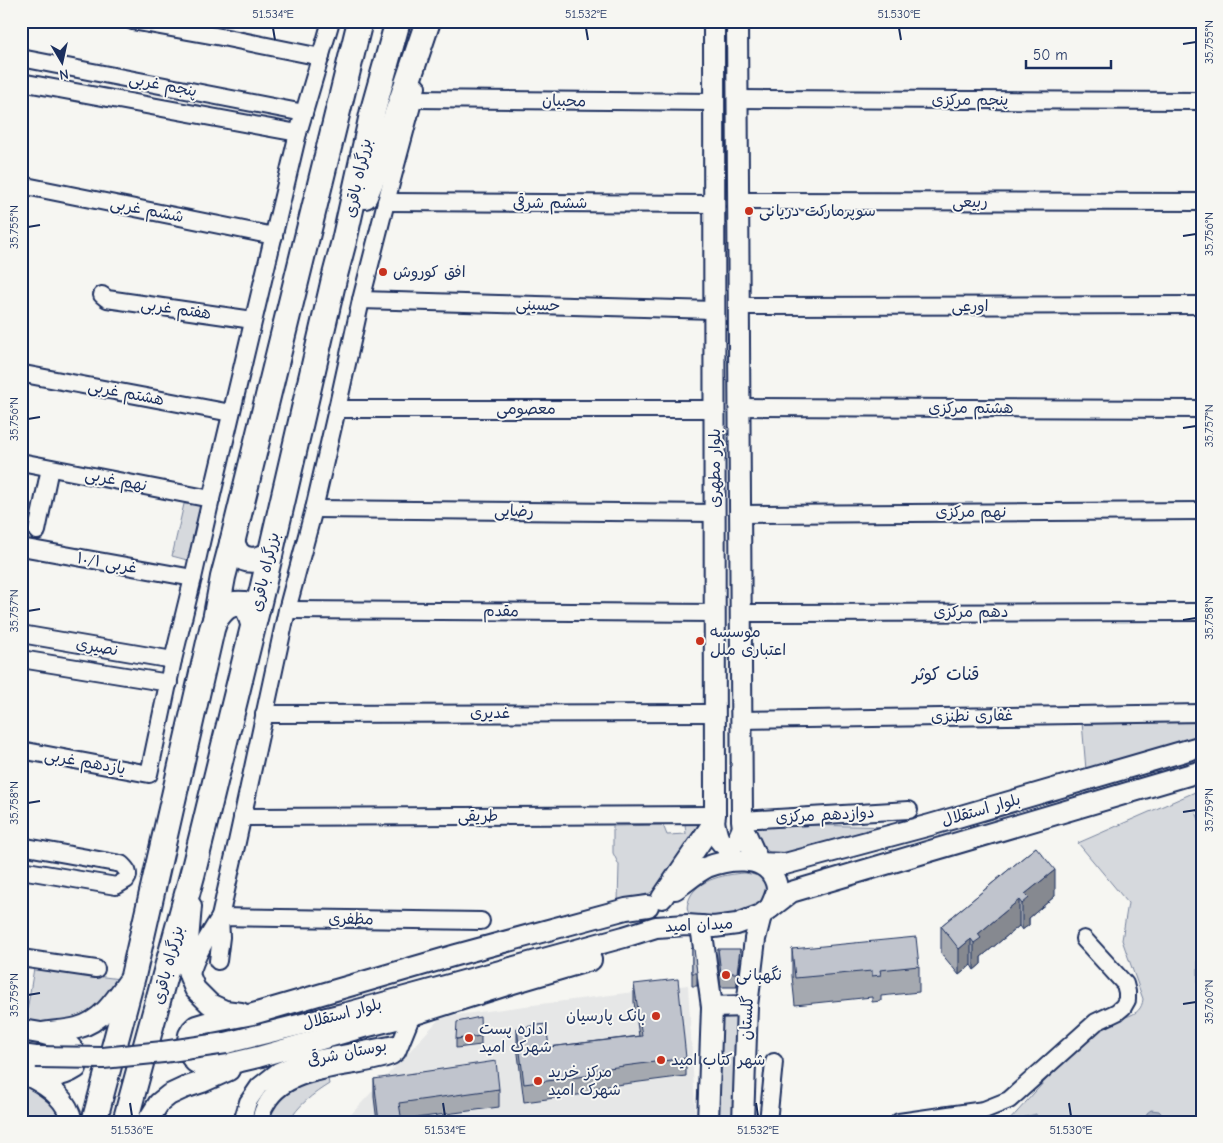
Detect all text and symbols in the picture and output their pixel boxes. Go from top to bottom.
text: 51.534°E [252,7,294,21]
text: 51.532°E [565,7,607,21]
text: 51.530°E [877,7,921,21]
text: 35.755°N [1202,20,1216,64]
north arrow [38,38,88,88]
scale bar [1026,38,1110,70]
text: 50 m [1033,46,1068,64]
text: N [58,65,70,83]
street label: پنجم غربی [127,70,199,103]
street label: پنجم مرکزی [932,91,1009,112]
street label: محبیان [542,92,586,110]
street label: بزرگراه باقری [340,136,375,219]
street label: ششم شرقی [513,192,587,215]
street label: ربیعی [952,193,988,212]
street label: ششم غربی [108,194,185,229]
place label: سوپرمارکت دریانی [759,202,876,221]
text: 35.755°N [7,205,21,249]
marker: سوپرمارکت دریانی [743,205,755,217]
text: 35.756°N [1202,212,1216,256]
place label: افق کوروش [393,263,466,282]
marker: افق کوروش [377,266,389,278]
street label: هفتم غربی [139,295,212,326]
street label: حسینی [515,295,561,316]
street label: اورعی [951,297,989,316]
street label: هشتم غربی [86,377,166,412]
text: 35.756°N [7,397,21,441]
street label: هشتم مرکزی [928,399,1014,420]
street label: معصومی [496,400,556,419]
text: 35.757°N [1202,404,1216,448]
street label: بلوار مطهری [706,428,725,508]
street label: نهم غربی [83,465,149,498]
street label: رضایی [494,502,534,521]
street label: نهم مرکزی [936,503,1006,524]
street label: بزرگراه باقری [246,530,283,613]
street label: ۱۰/۱ غربی [75,549,138,578]
text: 35.757°N [7,589,21,633]
text: 35.758°N [1202,596,1216,640]
street label: مقدم [483,602,519,623]
street label: دهم مرکزی [933,603,1009,624]
place label: موسسه اعتباری ملل [710,623,786,659]
street label: نصیری [75,634,119,660]
marker: موسسه اعتباری ملل [694,635,706,647]
district label: قنات کوثر [911,664,980,685]
street label: غدیری [470,704,510,722]
street label: غفاری نطنزی [931,706,1013,726]
street label: یازدهم غربی [42,746,127,781]
text: 35.758°N [7,781,21,825]
text: 35.759°N [1202,788,1216,832]
street label: بلوار استقلال [939,790,1023,831]
street label: دوازدهم مرکزی [775,803,875,830]
street label: طریقی [458,807,498,826]
street label: مظفری [328,910,374,928]
street label: میدان امید [665,914,733,936]
street label: بزرگراه باقری [148,923,187,1006]
place label: نگهبانی [736,965,782,985]
marker: نگهبانی [720,969,732,981]
text: 35.759°N [7,973,21,1017]
text: 35.760°N [1202,980,1216,1024]
street label: بلوار استقلال [300,995,384,1034]
street label: گلستان [736,995,757,1041]
place label: بانک پارسیان [566,1007,646,1026]
marker: بانک پارسیان [650,1010,662,1022]
place label: اداره پست شهرک امید [479,1020,552,1056]
marker: اداره پست شهرک امید [463,1032,475,1044]
street label: بوستان شرقی [305,1035,388,1070]
place label: شهر کتاب امید [671,1051,765,1069]
marker: شهر کتاب امید [655,1054,667,1066]
place label: مرکز خرید شهرک امید [548,1063,621,1099]
marker: مرکز خرید شهرک امید [532,1075,544,1087]
text: 51.536°E [111,1123,153,1137]
text: 51.534°E [424,1123,466,1137]
text: 51.532°E [737,1123,779,1137]
text: 51.530°E [1049,1123,1093,1137]

